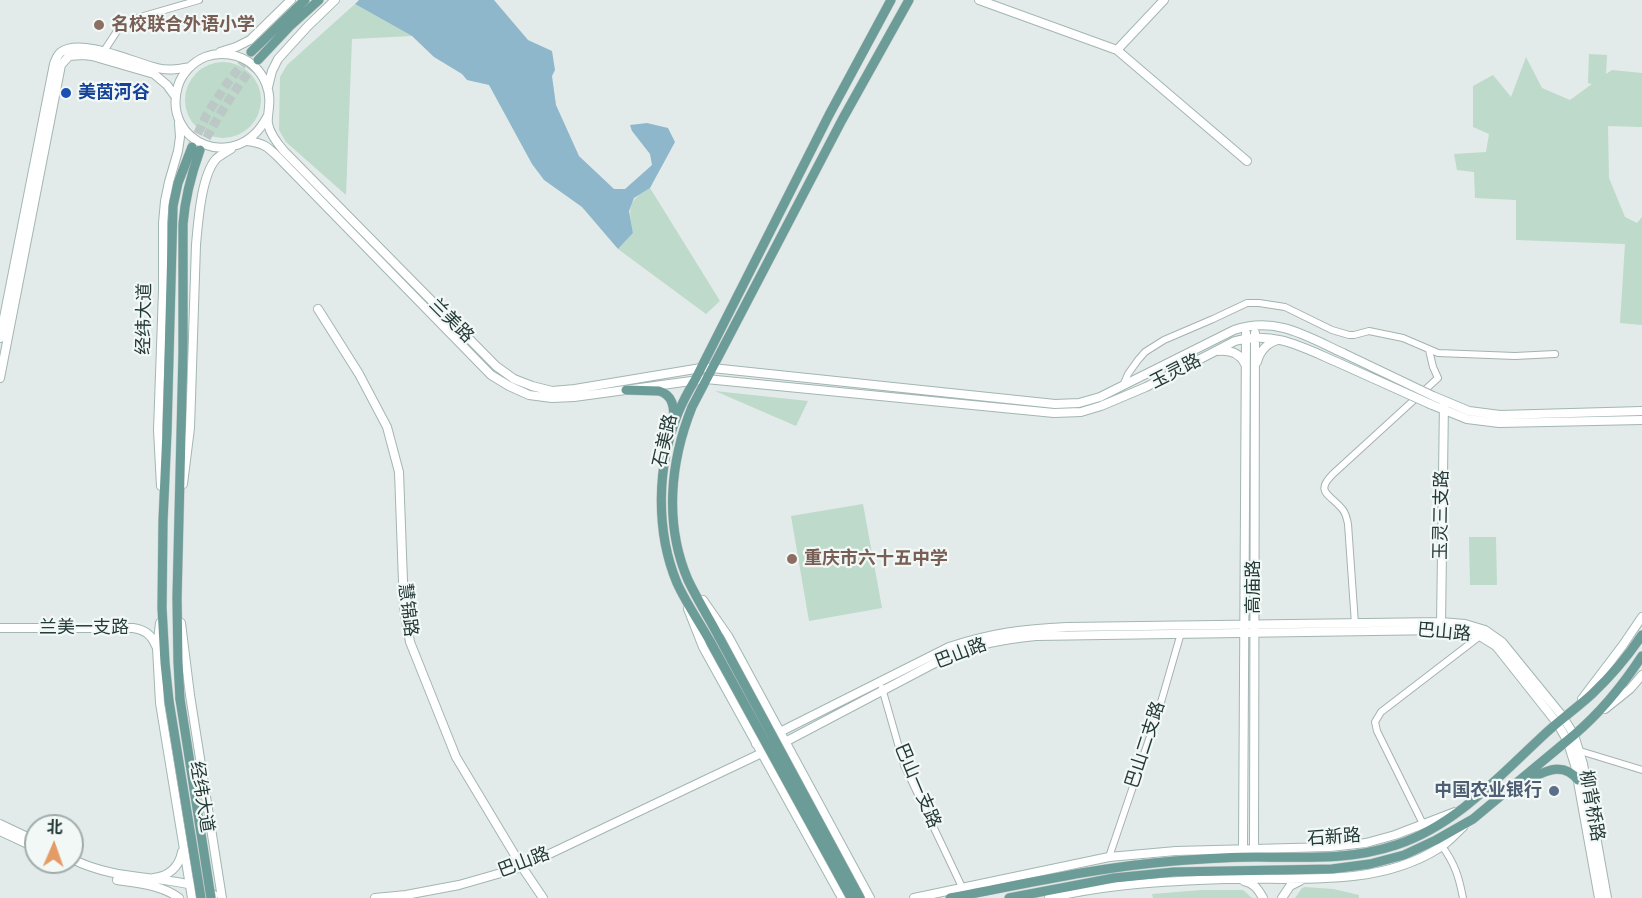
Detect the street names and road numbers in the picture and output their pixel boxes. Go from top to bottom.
street label: 经纬大道 [134,283,156,355]
street label: 兰美路 [424,294,478,348]
street label: 玉灵路 [1147,350,1205,394]
street label: 石美路 [649,412,683,470]
street label: 玉灵三支路 [1430,470,1454,560]
street label: 高庙路 [1243,560,1265,614]
street label: 慧锦路 [393,582,421,638]
street label: 兰美一支路 [39,617,129,639]
street label: 巴山路 [1416,620,1472,646]
street label: 巴山路 [932,634,990,674]
street label: 巴山二支路 [1122,699,1170,791]
street label: 巴山一支路 [889,740,945,832]
street label: 经纬大道 [185,760,217,834]
street label: 柳背桥路 [1574,769,1608,843]
street label: 石新路 [1306,825,1362,851]
street label: 巴山路 [495,843,553,883]

